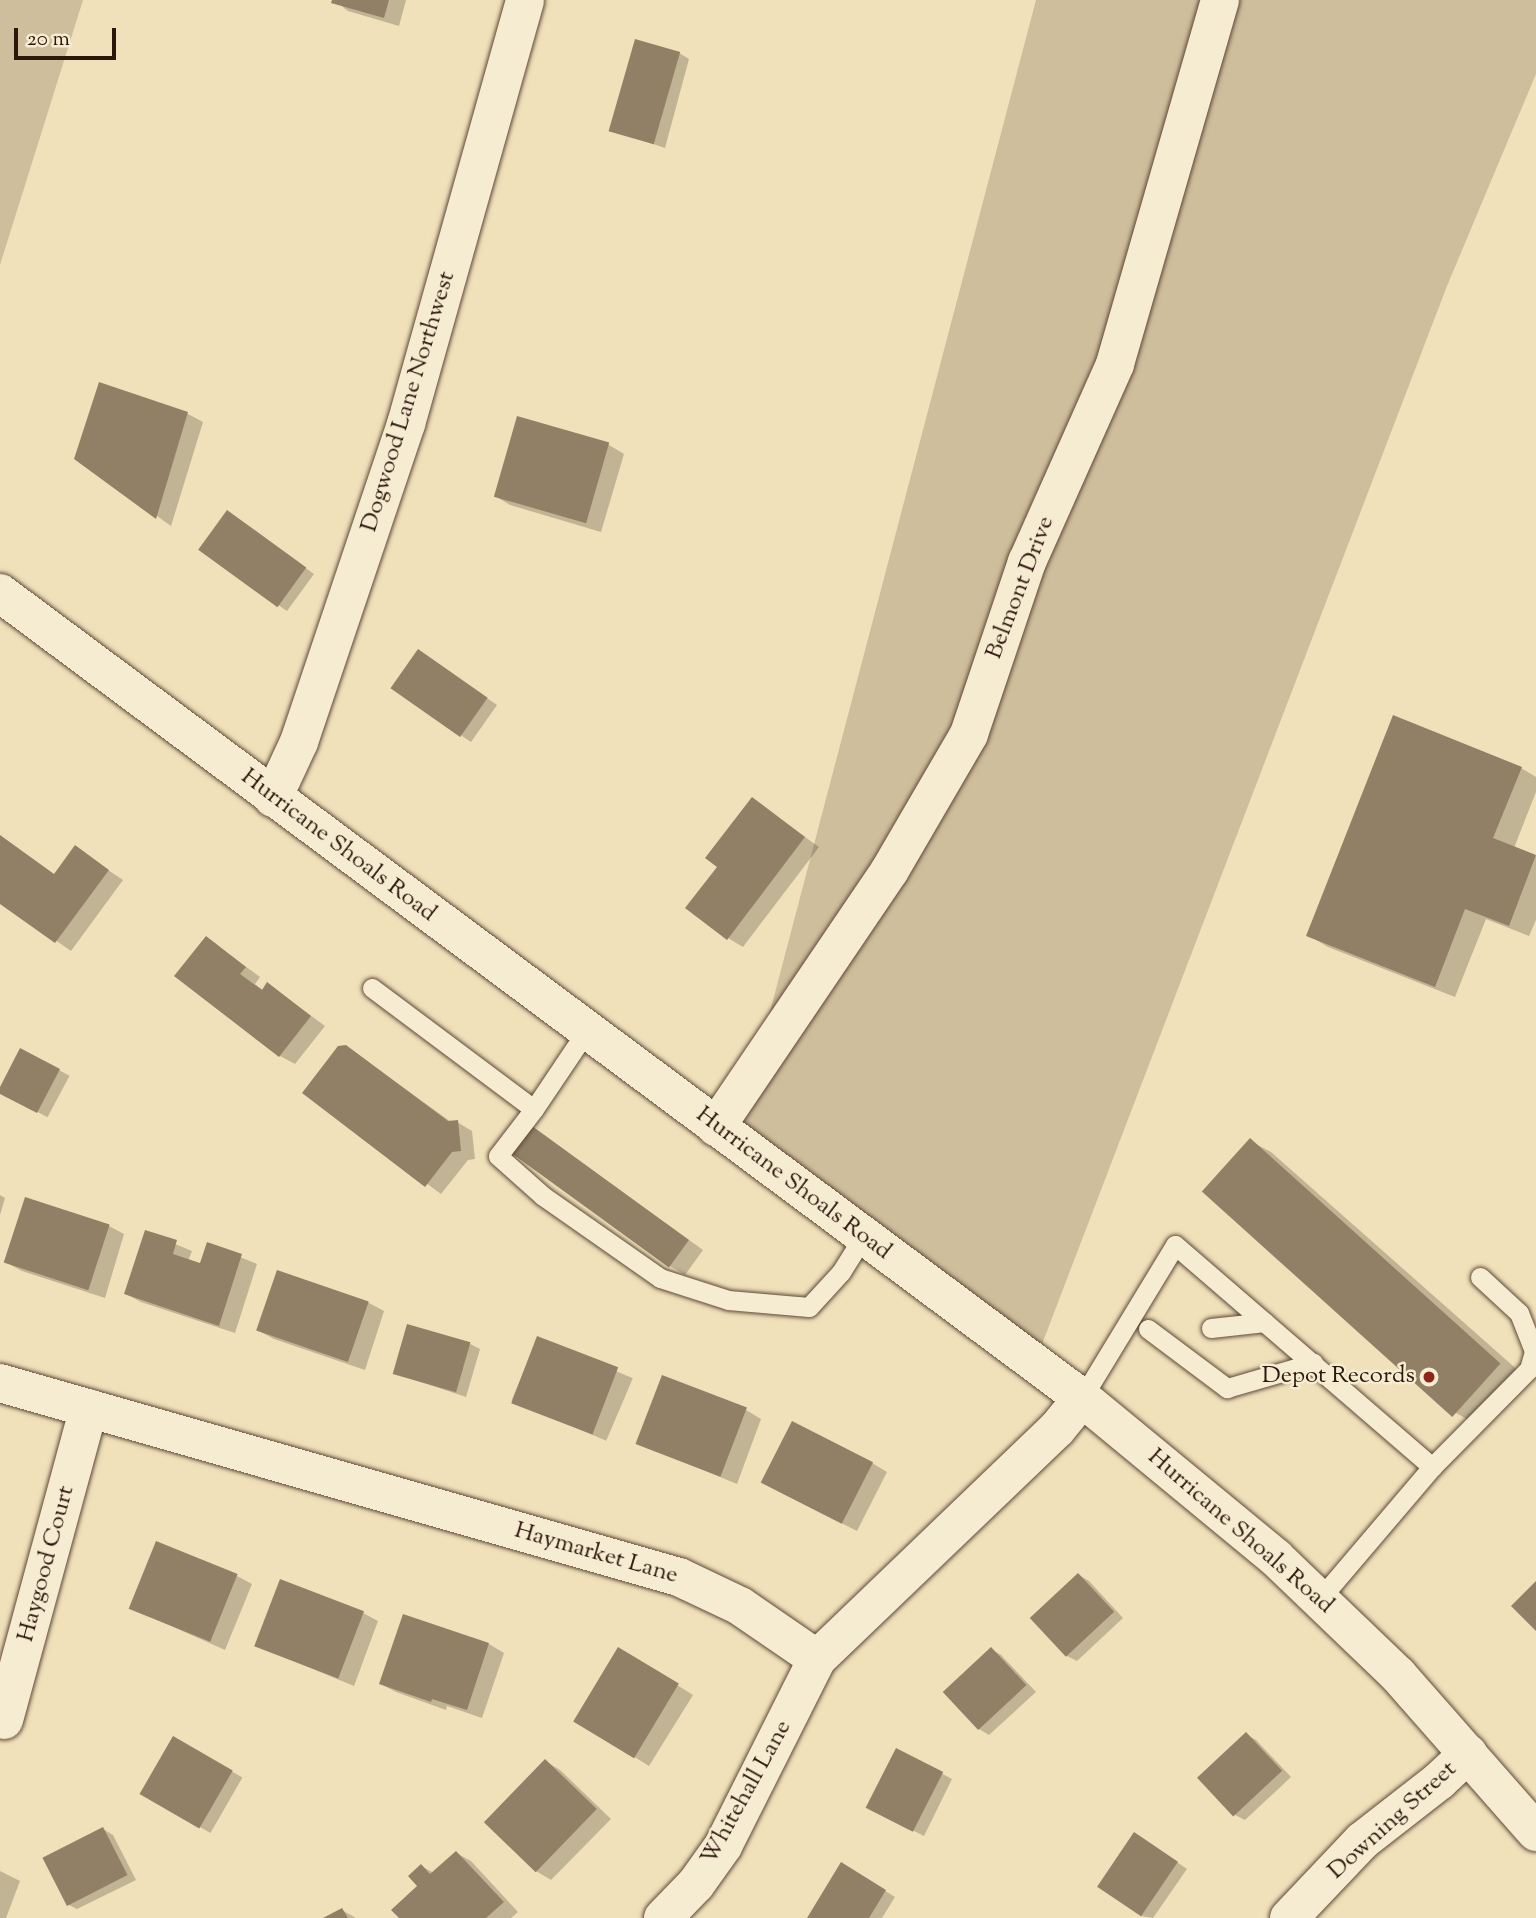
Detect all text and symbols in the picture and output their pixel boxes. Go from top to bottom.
scale bar [18,14,119,58]
text: 20 m [27,25,70,55]
street label: Dogwood Lane Northwest [356,268,462,536]
street label: Belmont Drive [981,513,1061,663]
street label: Hurricane Shoals Road [235,763,441,929]
street label: Hurricane Shoals Road [690,1101,896,1267]
place label: Depot Records [1262,1363,1415,1391]
marker: Depot Records [1421,1369,1437,1385]
street label: Hurricane Shoals Road [1141,1443,1339,1621]
street label: Haygood Court [12,1483,82,1645]
street label: Haymarket Lane [511,1517,681,1591]
street label: Whitehall Lane [695,1716,799,1870]
street label: Downing Street [1323,1756,1463,1886]

